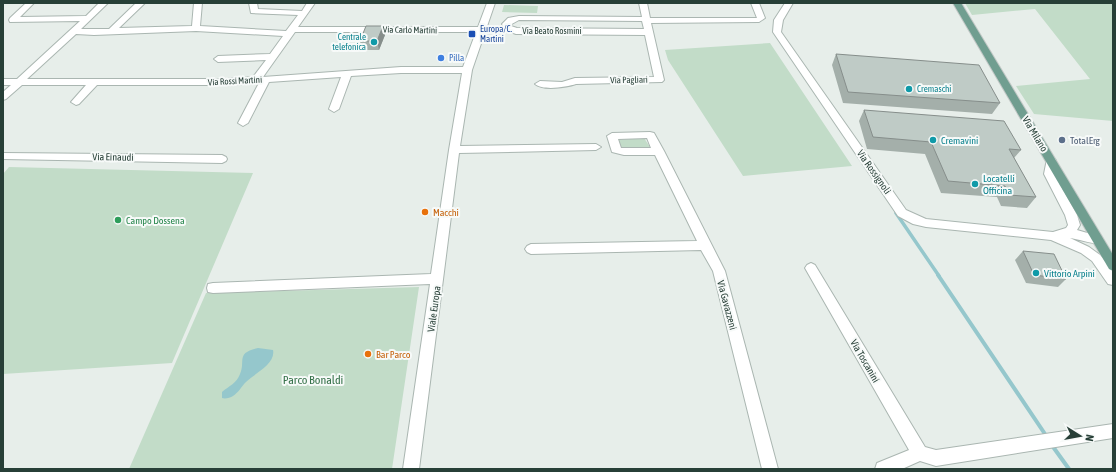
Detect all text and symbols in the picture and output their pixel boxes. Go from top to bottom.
place label: Europa/C. Martini [480,24,513,44]
street label: Via Carlo Martini [383,25,437,35]
street label: Via Beato Rosmini [522,26,582,36]
marker: Europa/C. Martini [467,29,477,39]
place label: Centrale telefonica [332,32,366,52]
marker: Centrale telefonica [369,37,379,47]
marker: Pilla [436,53,446,63]
place label: Pilla [449,53,464,63]
street label: Via Rossi Martini [208,75,262,87]
street label: Via Pagliari [610,75,648,85]
marker: Cremaschi [904,84,914,94]
place label: Cremaschi [917,84,951,94]
street label: Via Milano [1020,114,1050,154]
marker: Cremavini [928,135,938,145]
place label: Cremavini [941,135,978,146]
marker: TotalErg [1057,135,1067,145]
place label: TotalErg [1070,135,1101,146]
street label: Via Rossignoli [855,148,893,196]
street label: Via Einaudi [92,151,134,163]
place label: Locatelli Officina [983,173,1015,196]
marker: Locatelli Officina [970,179,980,189]
marker: Macchi [420,207,430,217]
place label: Macchi [433,207,459,218]
marker: Campo Dossena [113,215,123,225]
place label: Campo Dossena [126,215,185,226]
marker: Vittorio Arpini [1031,268,1041,278]
place label: Vittorio Arpini [1044,268,1095,279]
street label: Via Gavazzeni [715,279,739,331]
street label: Viale Europa [425,285,443,333]
street label: Via Toscanini [848,338,882,384]
marker: Bar Parco [363,349,373,359]
place label: Bar Parco [376,349,411,360]
park label: Parco Bonaldi [283,373,343,387]
north arrow [1060,416,1100,456]
text: N [1083,434,1096,442]

